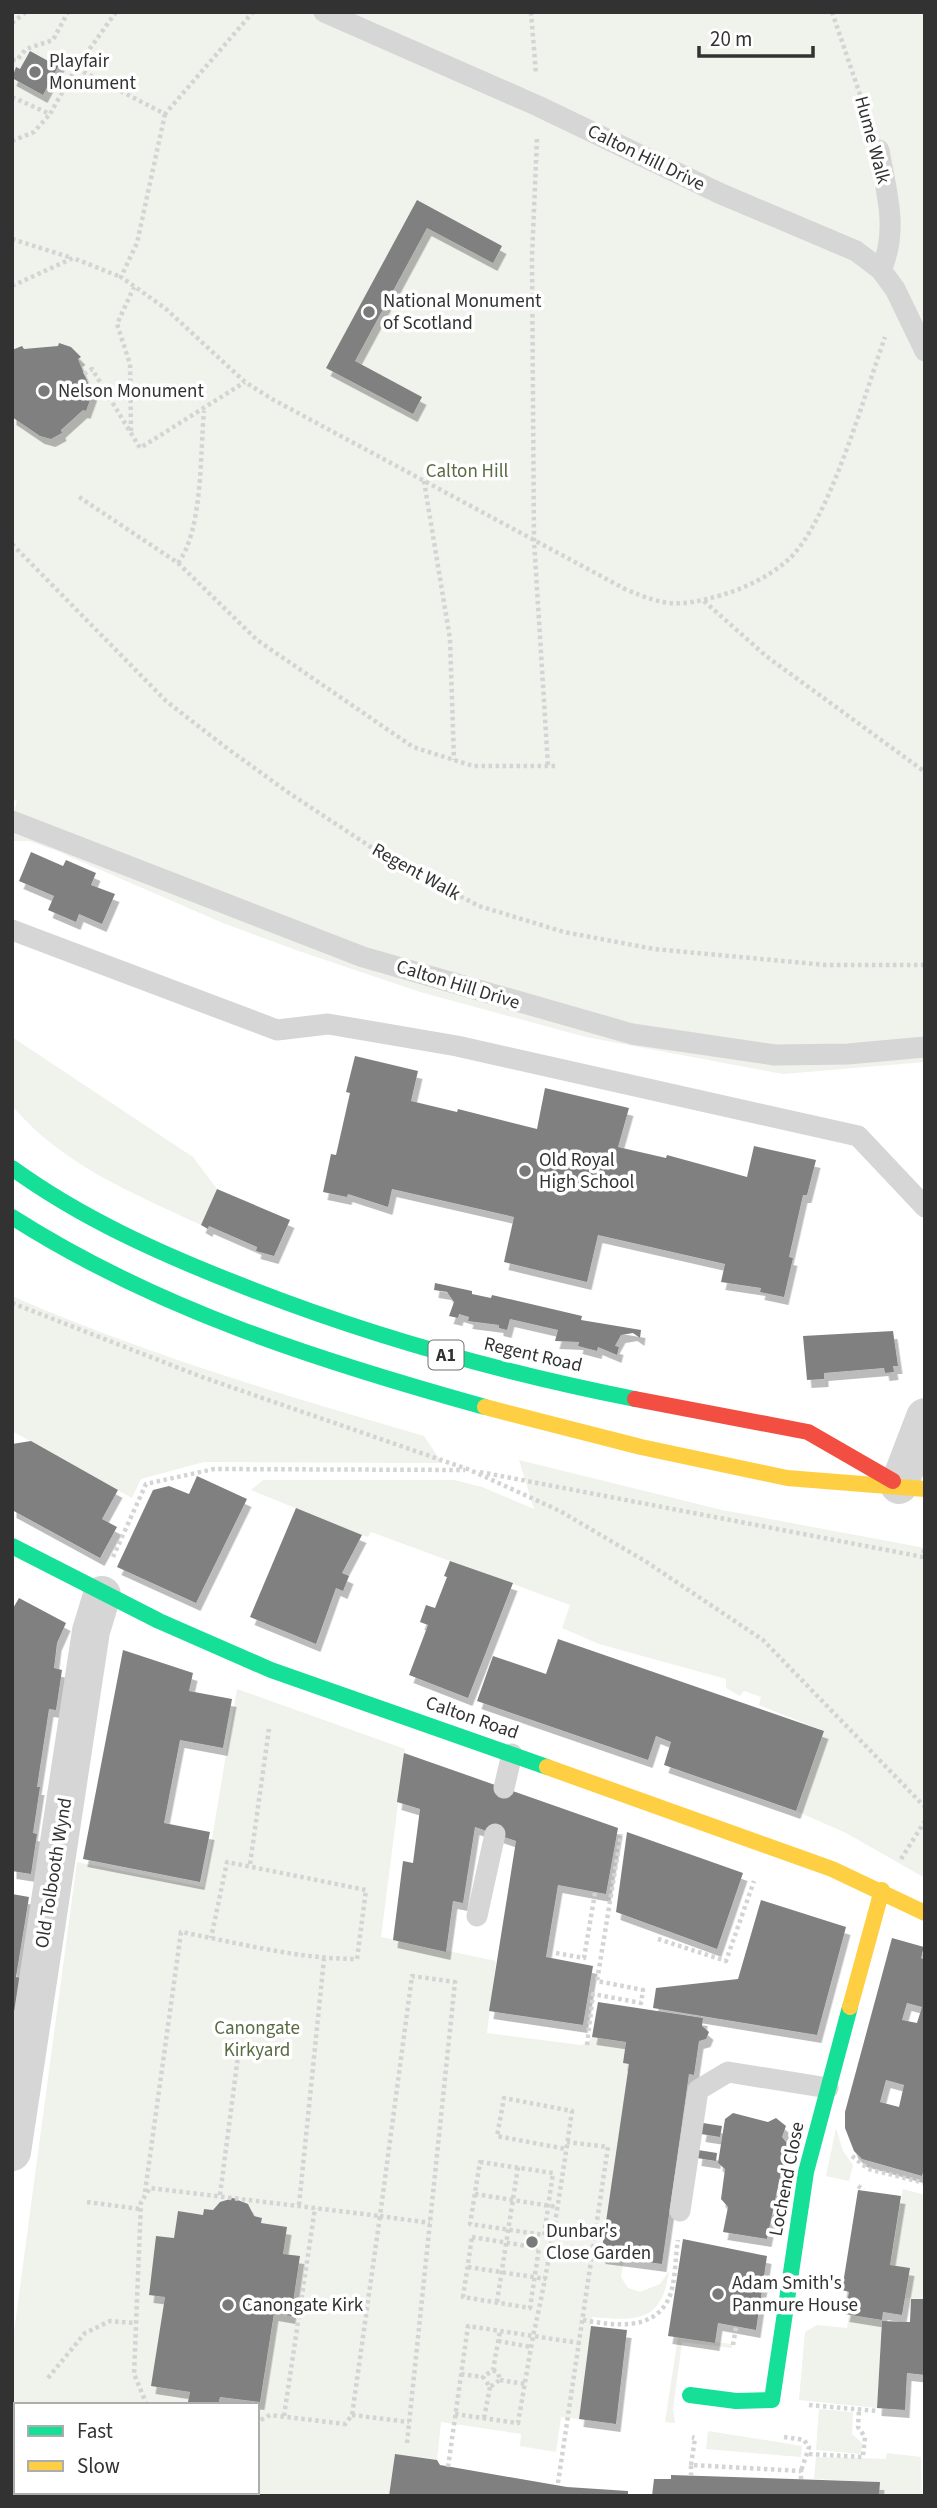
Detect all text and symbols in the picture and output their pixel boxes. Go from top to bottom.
scale bar [699,14,813,58]
text: 20 m [710,24,752,54]
place label: Playfair Monument [49,48,136,97]
marker: Playfair Monument [27,64,43,80]
street label: Hume Walk [847,93,897,188]
street label: Calton Hill Drive [583,118,709,198]
place label: National Monument of Scotland [383,288,542,337]
marker: National Monument of Scotland [361,304,377,320]
place label: Nelson Monument [58,378,204,405]
marker: Nelson Monument [36,383,52,399]
park label: Calton Hill [426,458,508,485]
street label: Regent Walk [367,837,466,908]
street label: Calton Hill Drive [393,953,523,1017]
place label: Old Royal High School [539,1147,635,1196]
marker: Old Royal High School [517,1163,533,1179]
street label: Regent Road [481,1331,585,1379]
road number: A1 [428,1340,464,1370]
street label: Calton Road [422,1689,522,1747]
street label: Old Tolbooth Wynd [29,1796,79,1950]
park label: Canongate Kirkyard [214,2015,300,2064]
street label: Lochend Close [763,2120,811,2238]
place label: Dunbar's Close Garden [546,2218,651,2267]
marker: Dunbar's Close Garden [524,2234,540,2250]
place label: Adam Smith's Panmure House [732,2270,858,2319]
marker: Adam Smith's Panmure House [710,2286,726,2302]
place label: Canongate Kirk [242,2292,364,2319]
marker: Canongate Kirk [220,2297,236,2313]
legend [14,2403,259,2494]
text: Fast [77,2416,113,2446]
text: Slow [77,2451,120,2481]

